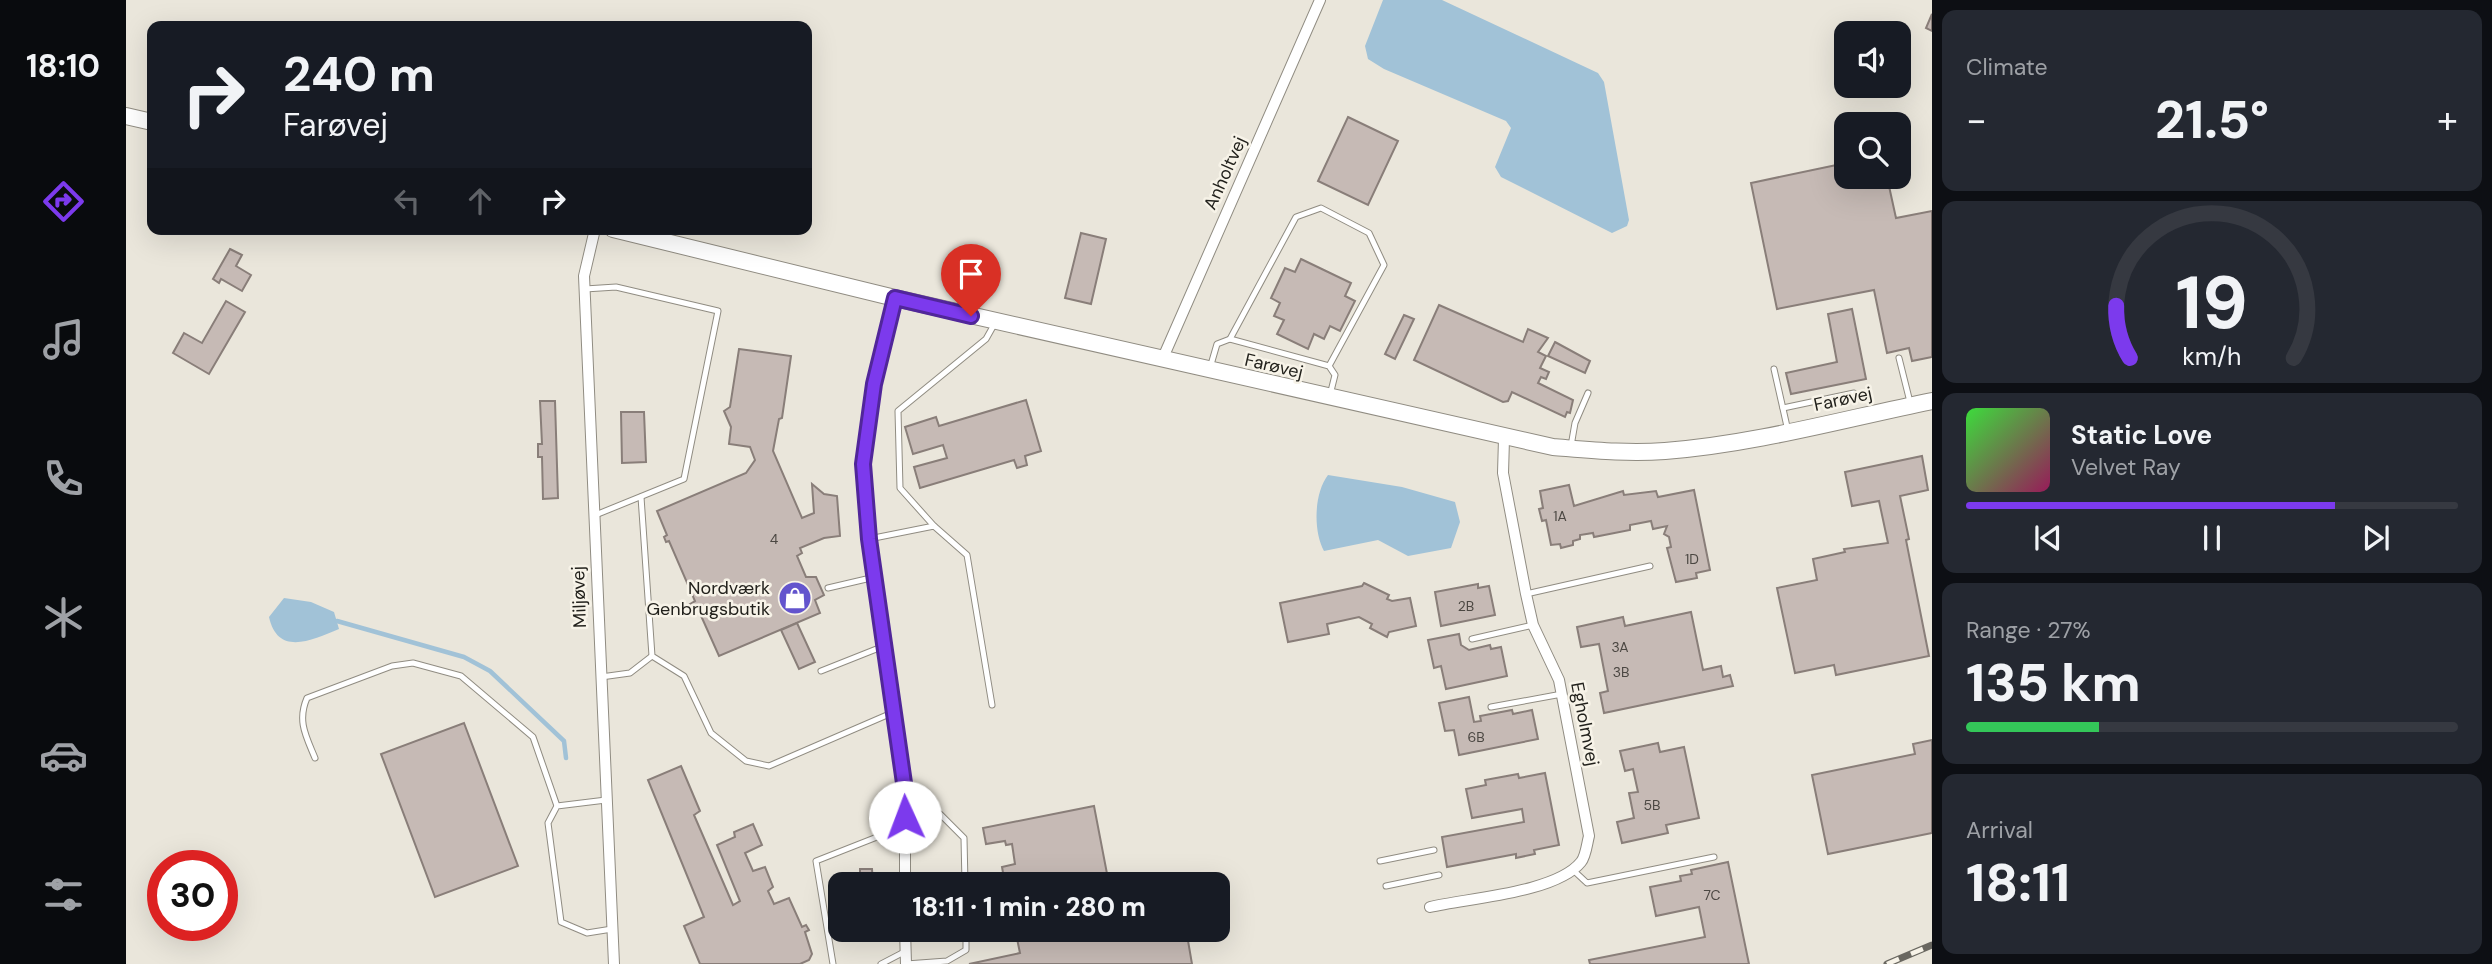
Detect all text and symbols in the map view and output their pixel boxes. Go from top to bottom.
map controls [1834,21,1911,189]
button: sound [1834,21,1911,98]
text: 240 m [283,42,435,106]
text: 18:10 [26,45,100,87]
icon: right [168,49,259,140]
text: Climate [1966,52,2048,82]
text: 21.5° [2155,86,2269,154]
text: − [1966,95,1987,145]
text: + [2437,95,2458,145]
text: Farøvej [283,104,388,146]
button: search [1834,112,1911,189]
street label: Anholtvej [1198,132,1252,214]
icon: directions [39,177,88,226]
icon: left [388,182,426,220]
icon: ahead [461,182,499,220]
icon: right [534,182,572,220]
pin [941,244,1001,316]
icon: arrive [952,255,990,293]
text: 19 [2176,256,2248,351]
icon: music [39,315,88,364]
text: km/h [2182,339,2242,372]
street label: Farøvej [1242,348,1306,384]
street label: Farøvej [1812,381,1874,417]
text: Static Love [2071,418,2212,452]
text: Velvet Ray [2071,452,2181,482]
icon: phone [39,454,88,503]
house number: 1A [1553,507,1567,525]
icon: previous [2029,519,2067,557]
icon: pause [2193,519,2231,557]
icon: next [2357,519,2395,557]
house number: 4 [770,530,779,548]
house number: 1D [1685,550,1699,568]
street label: Miljøvej [566,566,592,628]
place label: Nordværk Genbrugsbutik [646,576,770,621]
shop icon: Nordværk Genbrugsbutik [776,579,814,617]
icon: climate [39,593,88,642]
house number: 2B [1458,597,1474,615]
text: Range · 27% [1966,615,2091,645]
house number: 3A [1611,638,1629,656]
text: 135 km [1966,649,2141,717]
house number: 3B [1613,663,1629,681]
street label: Egholmvej [1565,680,1605,768]
house number: 6B [1467,728,1485,746]
icon: car [39,731,88,780]
position arrow [868,780,942,854]
house number: 5B [1644,796,1660,814]
text: Arrival [1966,815,2033,845]
text: 18:11 [1966,849,2070,917]
speed limit sign: 30 [147,850,238,941]
icon: filters [39,870,88,919]
house number: 7C [1703,886,1721,904]
text: 18:11 · 1 min · 280 m [912,890,1146,924]

